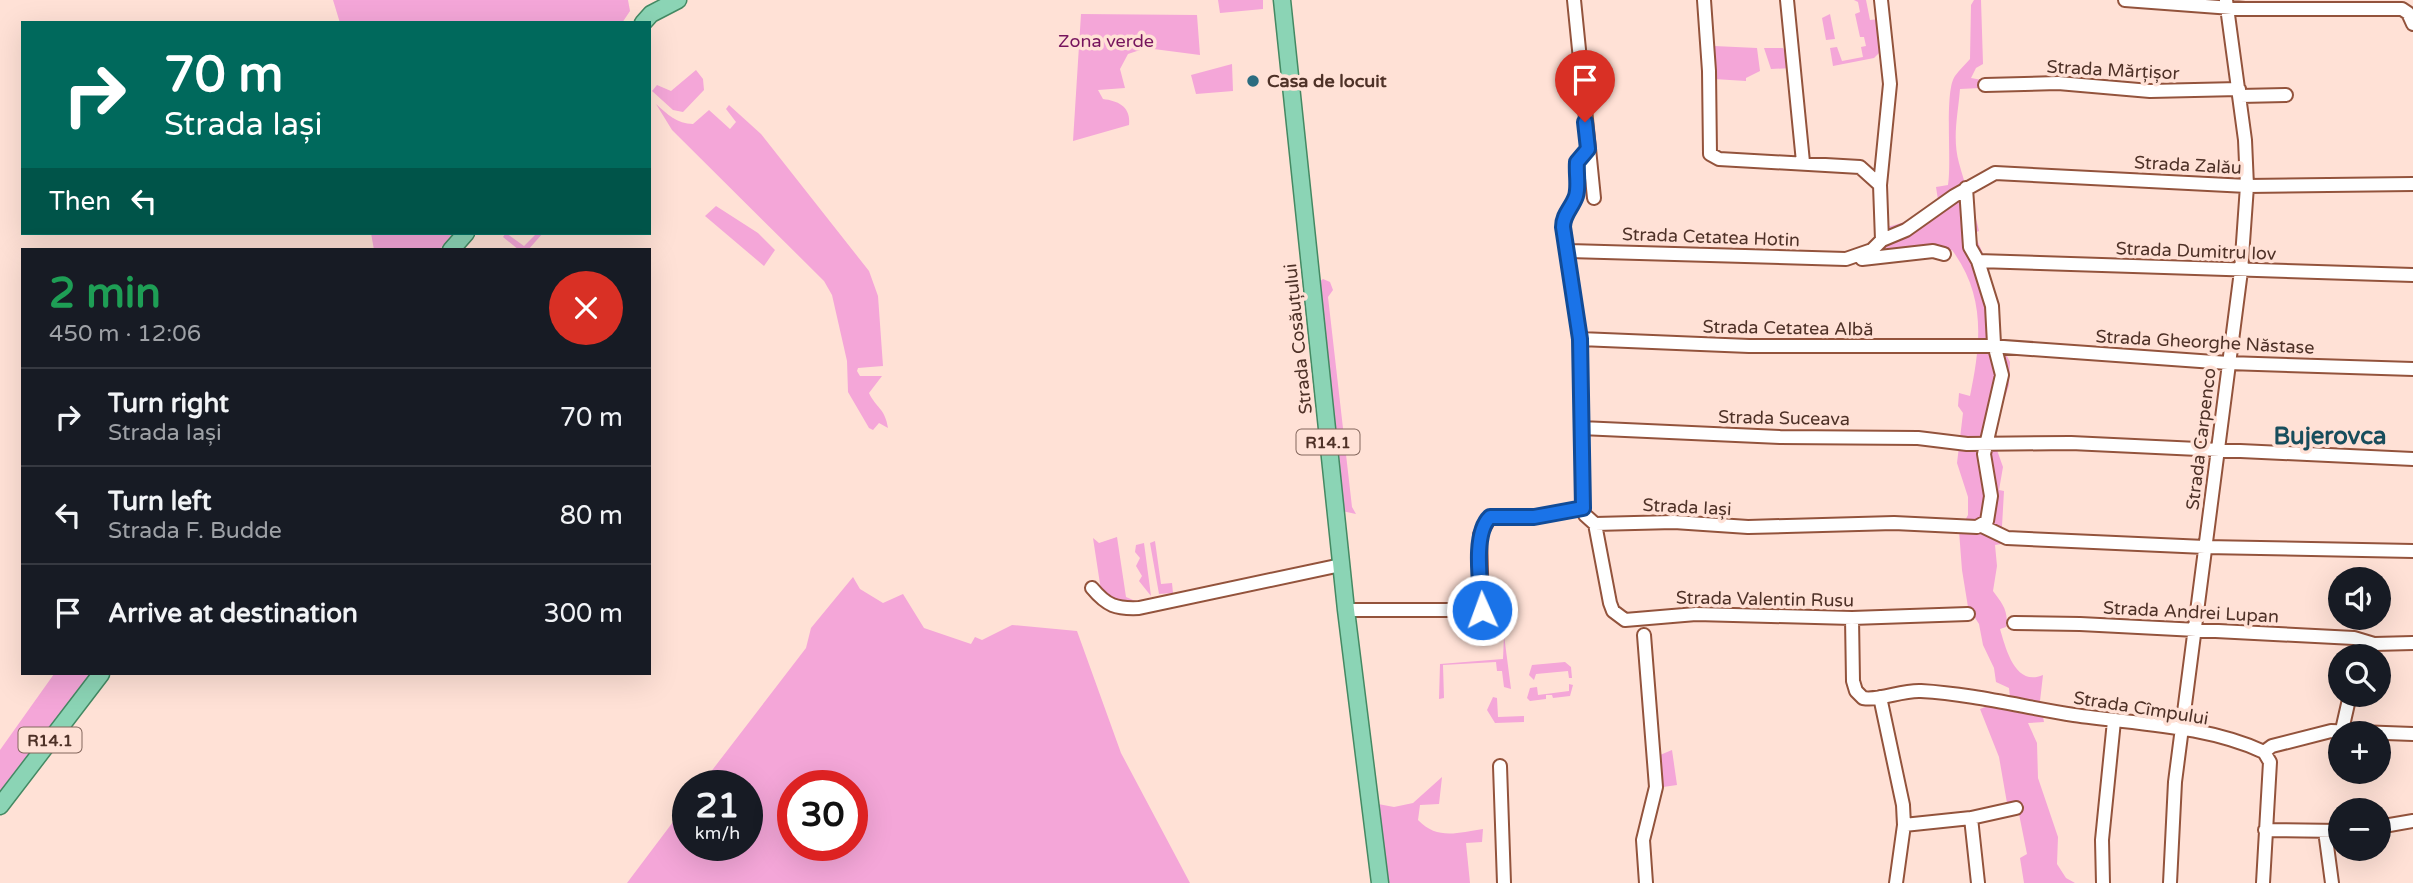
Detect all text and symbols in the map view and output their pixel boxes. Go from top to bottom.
park label: Zona verde [1058,30,1154,52]
text: 70 m [164,46,283,105]
icon: right [49,49,140,140]
pin [1555,50,1615,122]
street label: Strada Mărțișor [2046,56,2180,84]
icon: arrive [1566,61,1604,99]
place label: Casa de locuit [1267,70,1387,92]
marker: Casa de locuit [1245,73,1261,89]
text: Strada Iași [164,106,322,144]
street label: Strada Zalău [2134,151,2242,179]
icon: left [125,182,163,220]
text: Then [49,186,111,217]
street label: Strada Cetatea Hotin [1622,223,1800,251]
street label: Strada Dumitru Iov [2115,237,2277,265]
street label: Strada Cosăuțului [1279,263,1317,415]
text: 2 min [49,268,161,319]
button: close [549,271,623,345]
street label: Strada Cetatea Albă [1702,316,1874,340]
text: 450 m · 12:06 [49,320,201,348]
street label: Strada Gheorghe Năstase [2095,325,2315,359]
street label: Strada Carpenco [2181,367,2221,511]
text: Turn right [108,388,229,419]
icon: right [49,398,87,436]
text: 70 m [560,402,623,433]
street label: Strada Suceava [1718,406,1850,430]
text: Strada Iași [108,419,222,447]
district label: Bujerovca [2274,422,2386,451]
road number: R14.1 [1296,430,1360,454]
text: Turn left [108,486,211,517]
street label: Strada Iași [1642,494,1732,520]
icon: left [49,496,87,534]
text: 80 m [560,500,623,531]
text: Strada F. Budde [108,517,282,545]
map controls [2328,567,2391,861]
button: sound [2328,567,2391,630]
position arrow [1445,573,1519,647]
street label: Strada Valentin Rusu [1676,586,1854,612]
icon: arrive [49,594,87,632]
street label: Strada Andrei Lupan [2102,596,2280,628]
text: Arrive at destination [108,598,358,629]
text: 300 m [543,598,623,629]
button: search [2328,644,2391,707]
street label: Strada Cîmpului [2072,686,2210,730]
button: + [2328,721,2391,784]
road number: R14.1 [19,727,82,752]
speed limit sign: 30 [777,770,868,861]
text: 21 [696,785,739,827]
button: − [2328,798,2391,861]
text: km/h [695,822,740,844]

